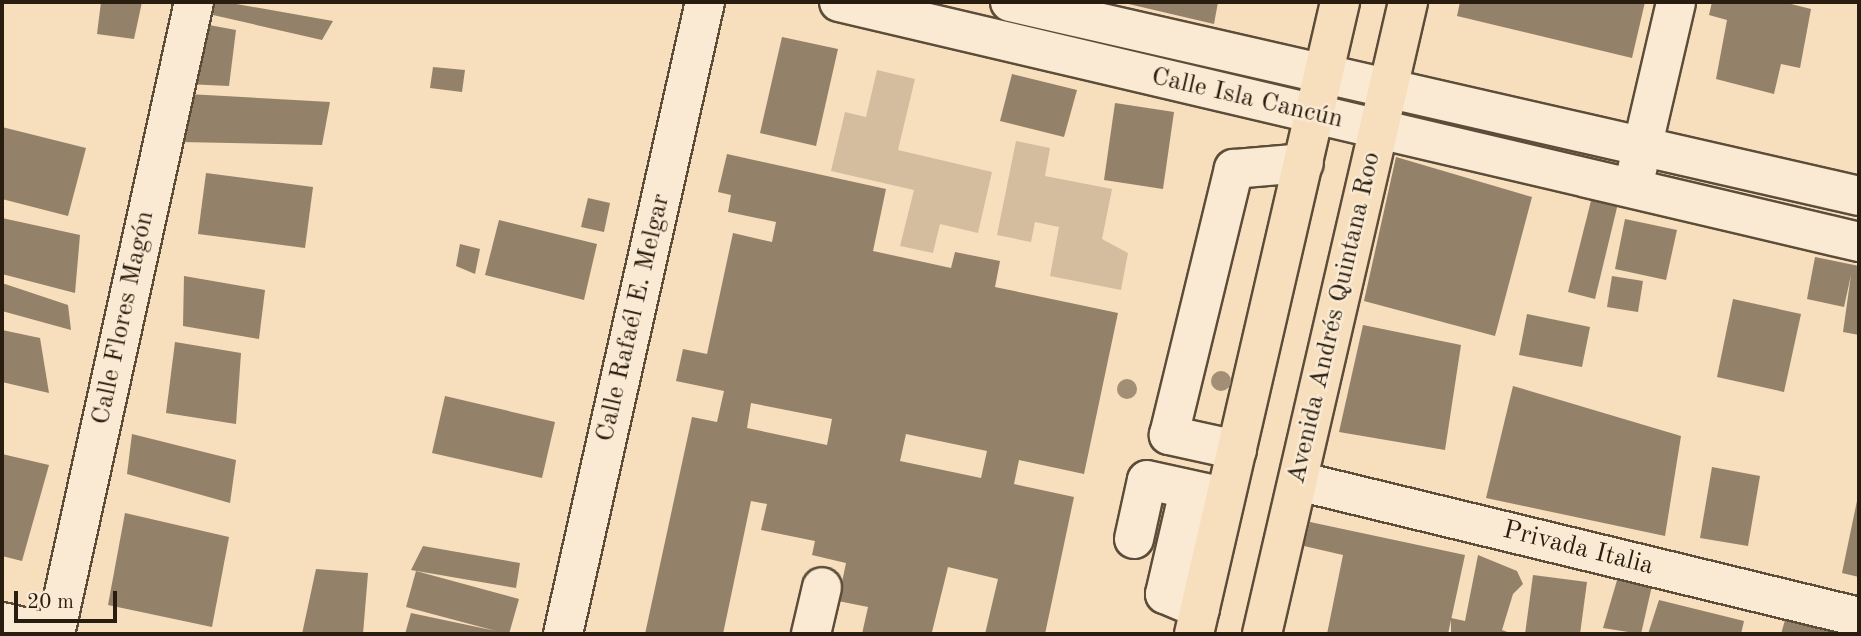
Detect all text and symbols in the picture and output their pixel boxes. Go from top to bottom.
street label: Calle Isla Cancún [1148,62,1346,136]
street label: Avenida Andrés Quintana Roo [1282,149,1388,487]
street label: Calle Rafaél E. Melgar [590,191,678,445]
street label: Calle Flores Magón [86,208,162,428]
street label: Privada Italia [1500,515,1656,583]
scale bar [18,576,121,620]
text: 20 m [27,592,74,613]

